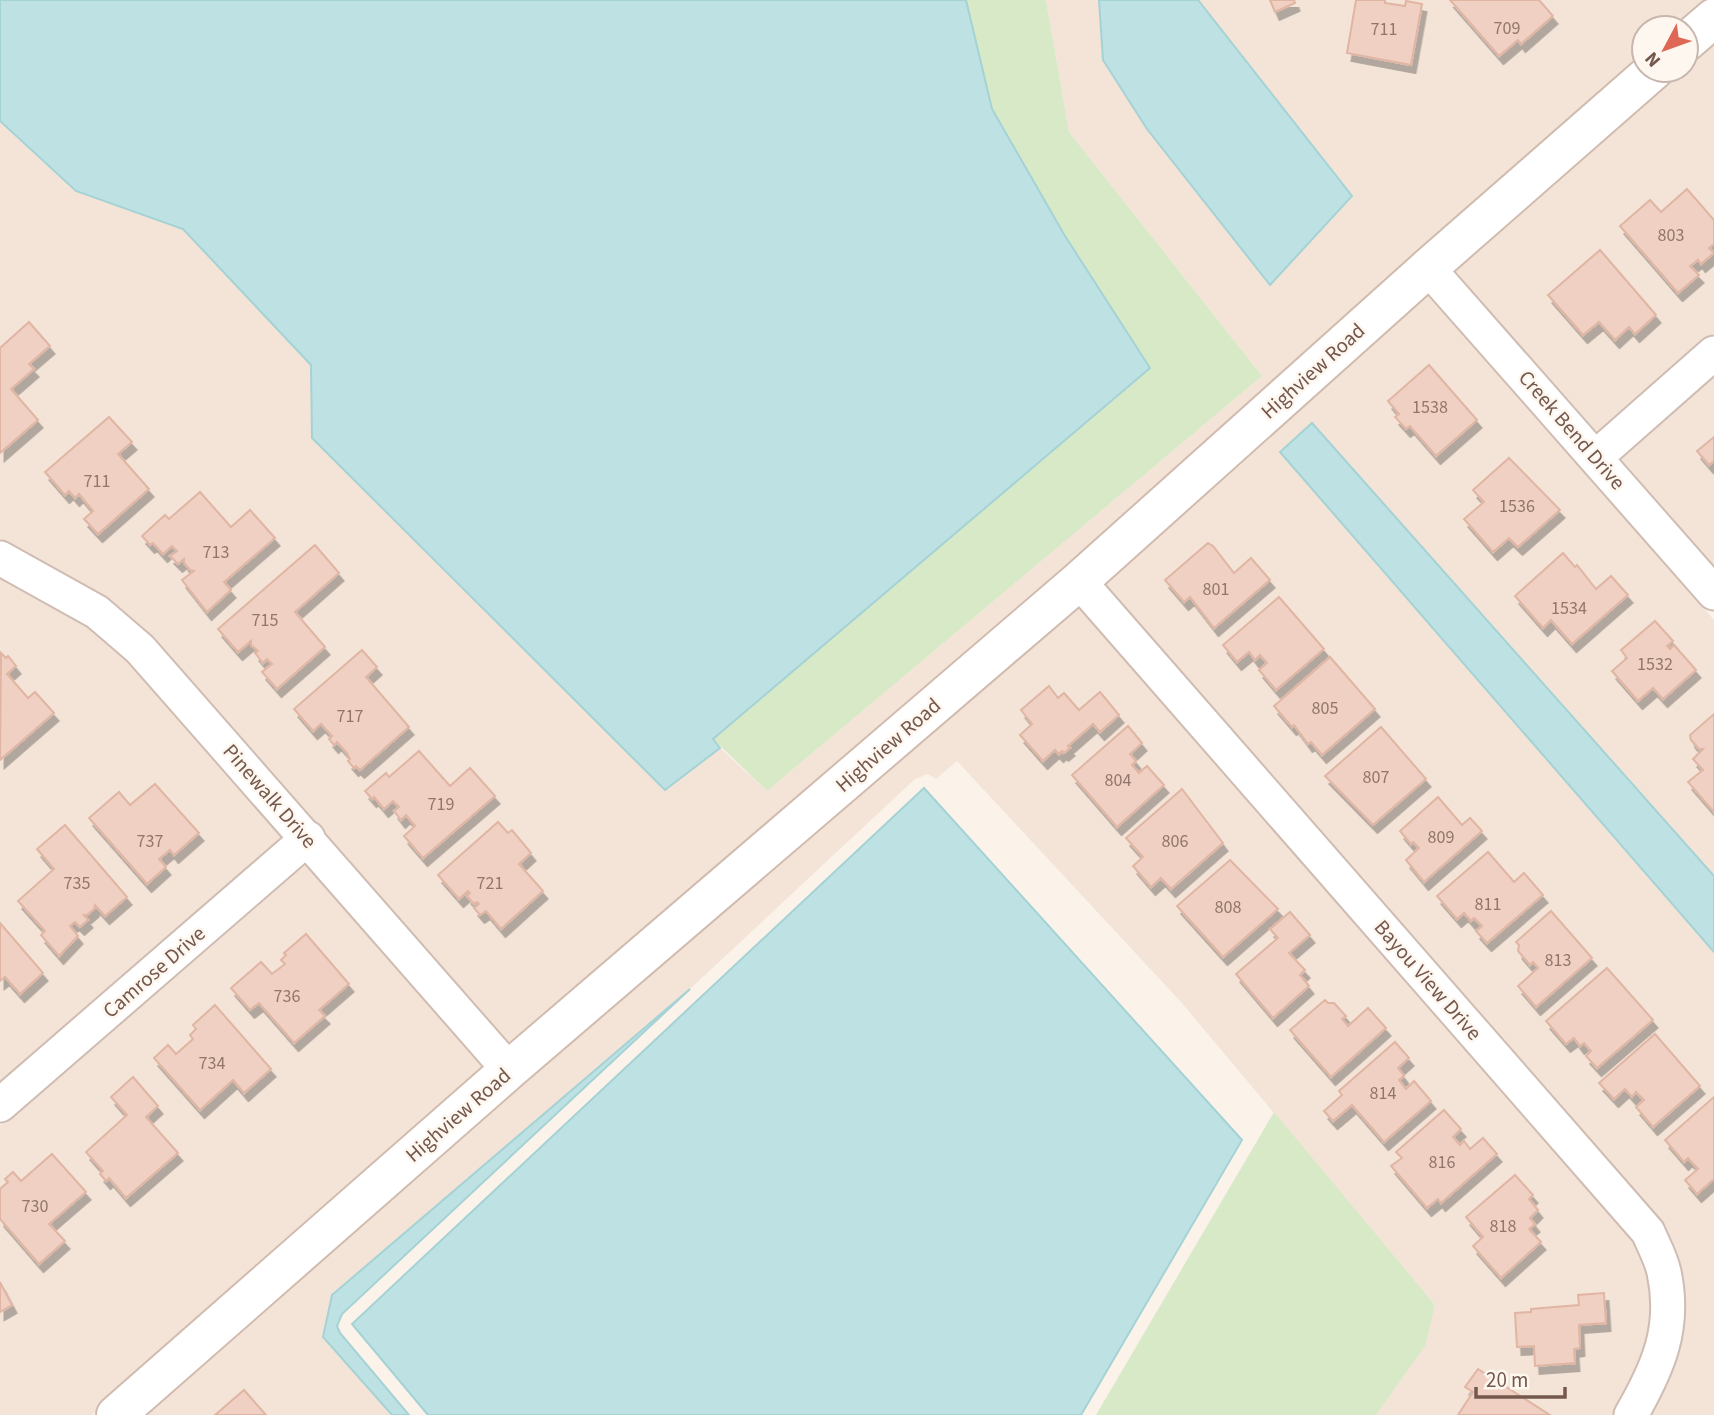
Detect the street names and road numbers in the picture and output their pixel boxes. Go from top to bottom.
street label: Highview Road [1254,316,1372,426]
street label: Creek Bend Drive [1511,364,1633,496]
street label: Highview Road [829,691,947,799]
street label: Pinewalk Drive [216,737,324,855]
street label: Bayou View Drive [1367,913,1489,1047]
street label: Camrose Drive [96,919,212,1025]
street label: Highview Road [399,1061,517,1169]

